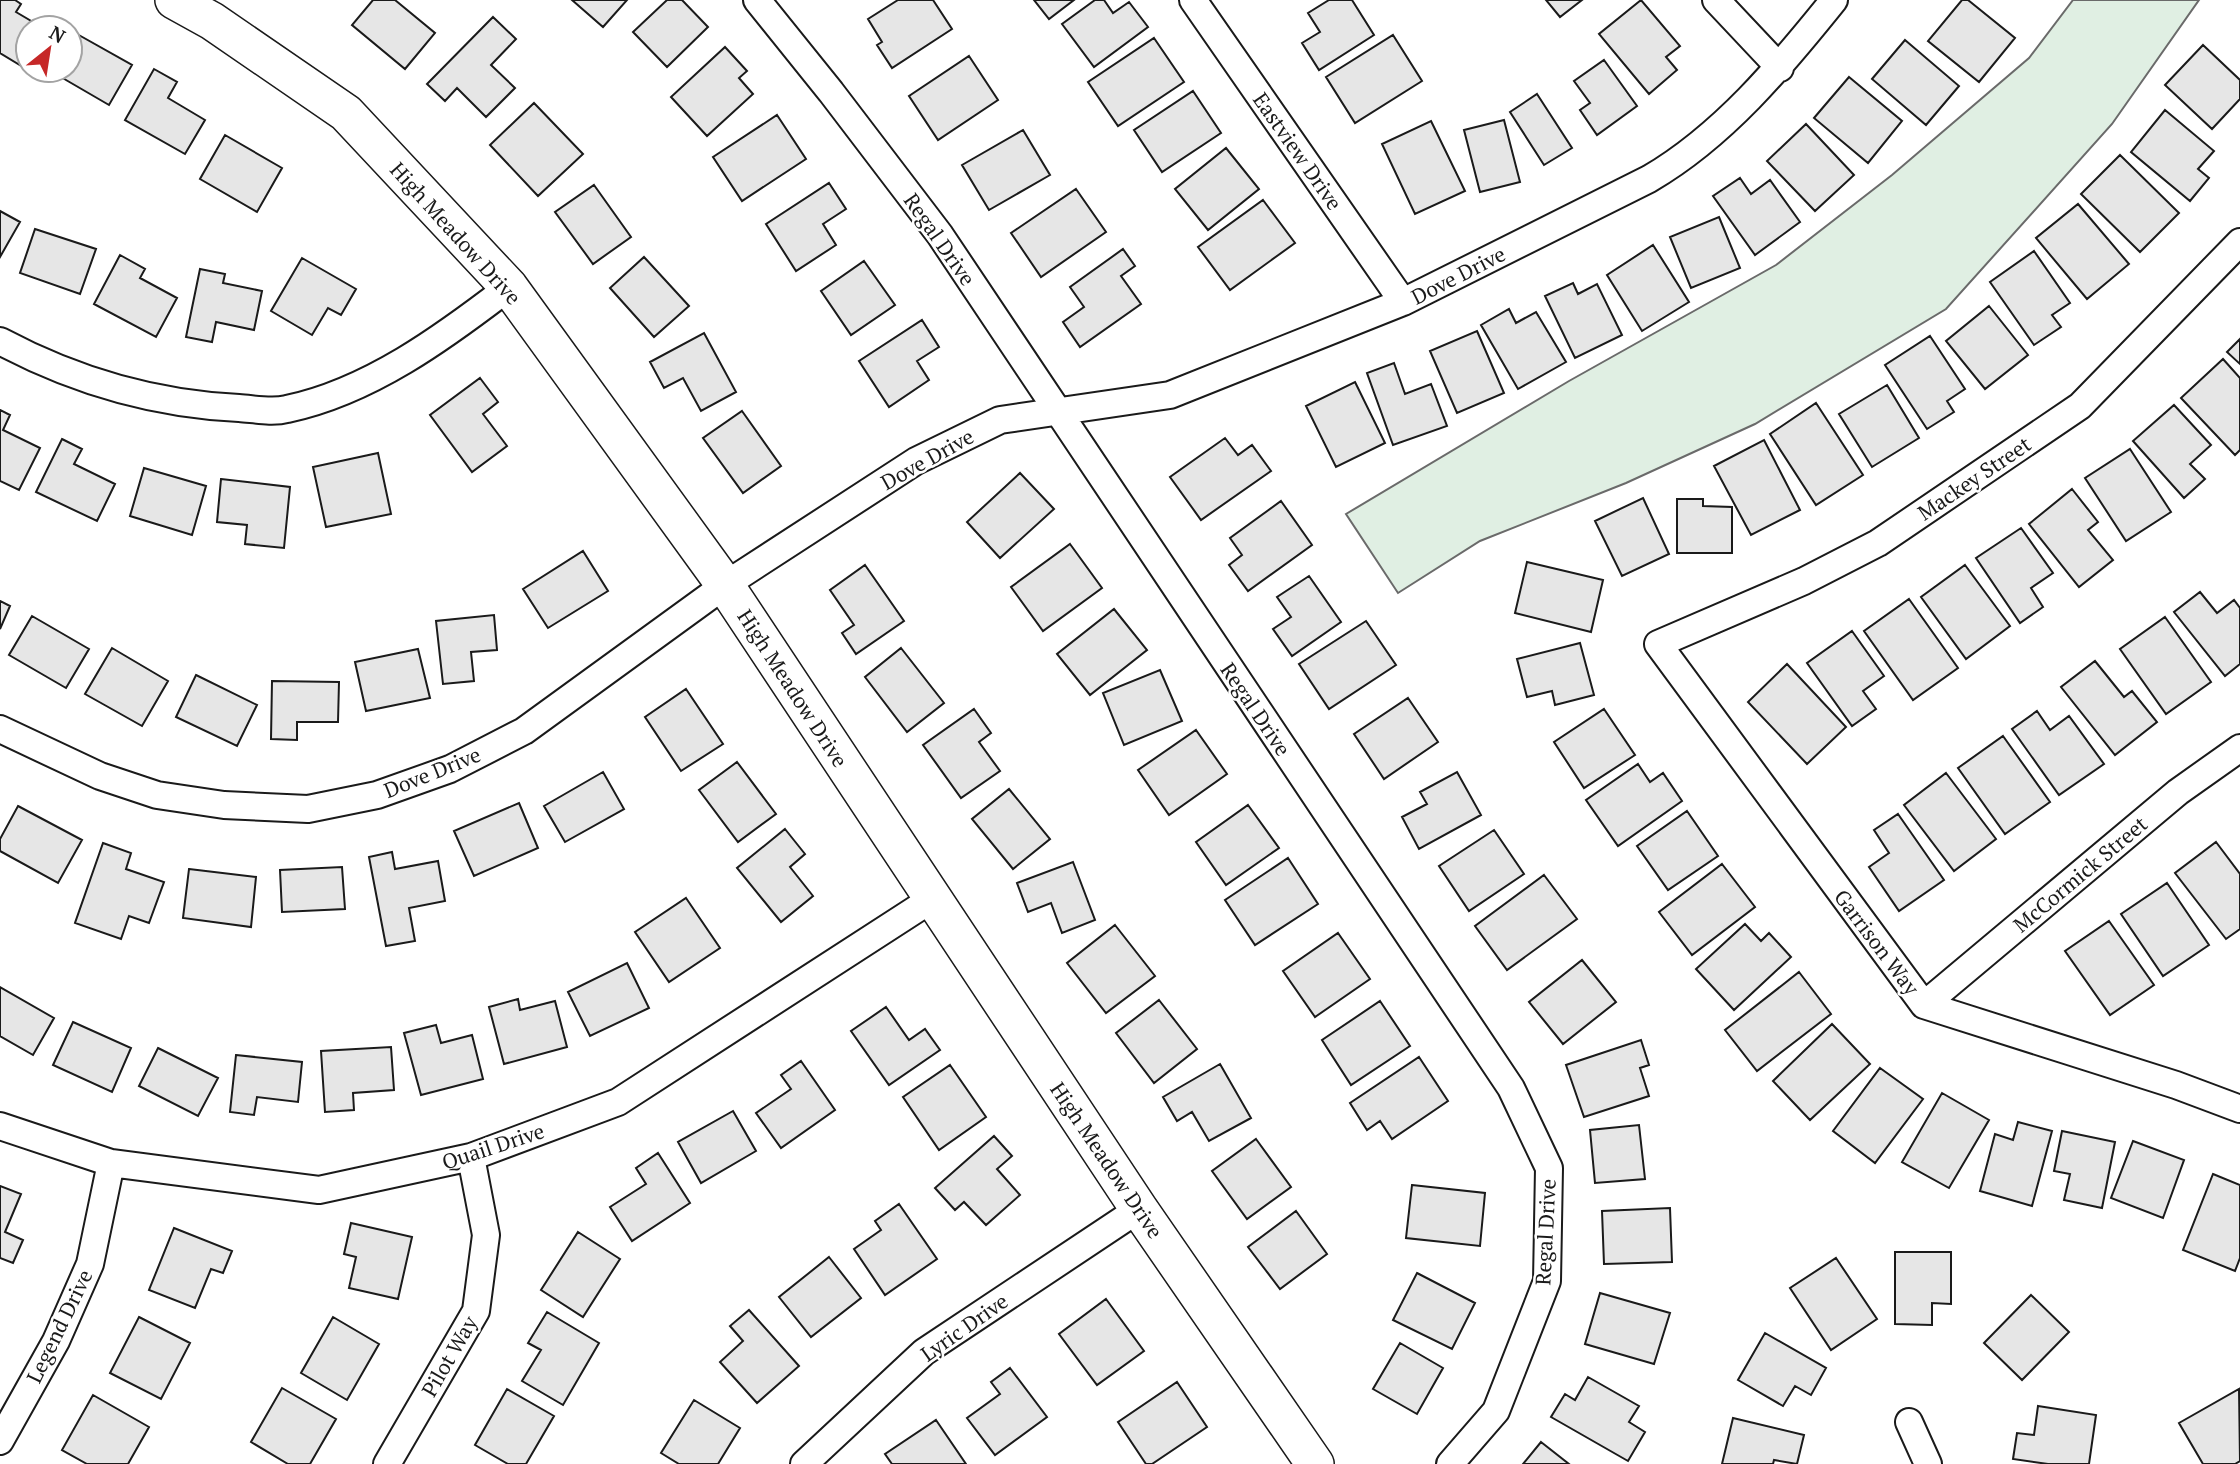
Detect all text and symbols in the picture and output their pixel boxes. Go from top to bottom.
north arrow [14,14,84,84]
text: N [45,19,71,49]
street label: Eastview Drive [1247,87,1349,215]
street label: High Meadow Drive [384,156,528,310]
street label: Regal Drive [898,187,982,291]
street label: Dove Drive [1406,239,1510,311]
street label: Dove Drive [876,422,978,496]
street label: Mackey Street [1912,430,2036,526]
street label: High Meadow Drive [731,604,855,772]
street label: Regal Drive [1215,657,1297,761]
street label: Dove Drive [379,740,485,804]
street label: McCormick Street [2007,810,2153,938]
street label: Garrison Way [1828,884,1926,1001]
street label: High Meadow Drive [1044,1076,1170,1244]
street label: Quail Drive [438,1116,548,1176]
street label: Regal Drive [1528,1178,1562,1286]
street label: Legend Drive [19,1265,99,1387]
street label: Lyric Drive [915,1287,1013,1367]
street label: Pilot Way [415,1310,484,1401]

